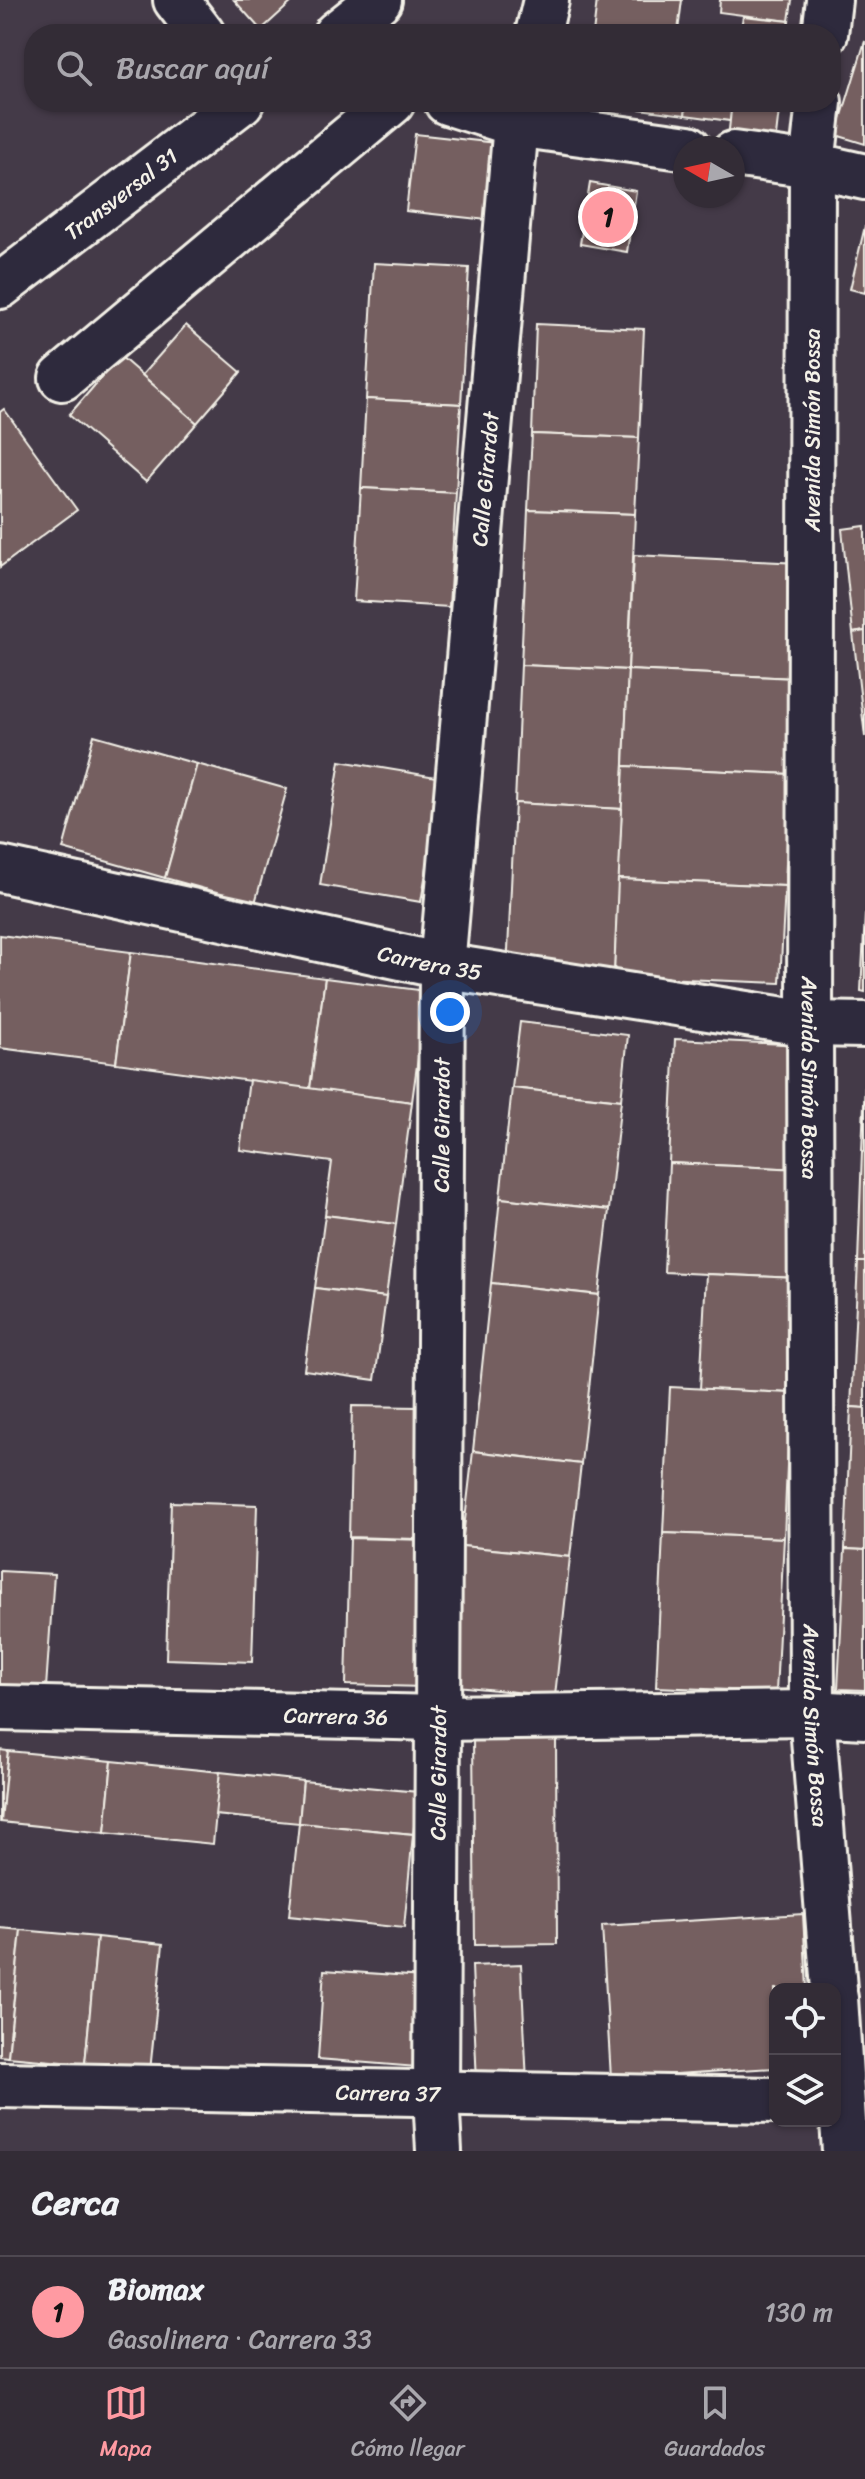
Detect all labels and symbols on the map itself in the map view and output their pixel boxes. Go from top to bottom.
north arrow [673,136,745,208]
street label: Transversal 31 [55,137,186,250]
pin: 1 [582,187,634,247]
street label: Avenida Simón Bossa [793,328,832,533]
street label: Calle Girardot [459,409,510,548]
street label: Carrera 35 [374,933,485,992]
street label: Avenida Simón Bossa [790,975,830,1179]
your location [430,992,470,1032]
street label: Calle Girardot [421,1056,461,1193]
street label: Avenida Simón Bossa [792,1623,841,1828]
street label: Carrera 36 [283,1695,389,1736]
street label: Calle Girardot [418,1704,458,1841]
street label: Carrera 37 [335,2072,442,2113]

